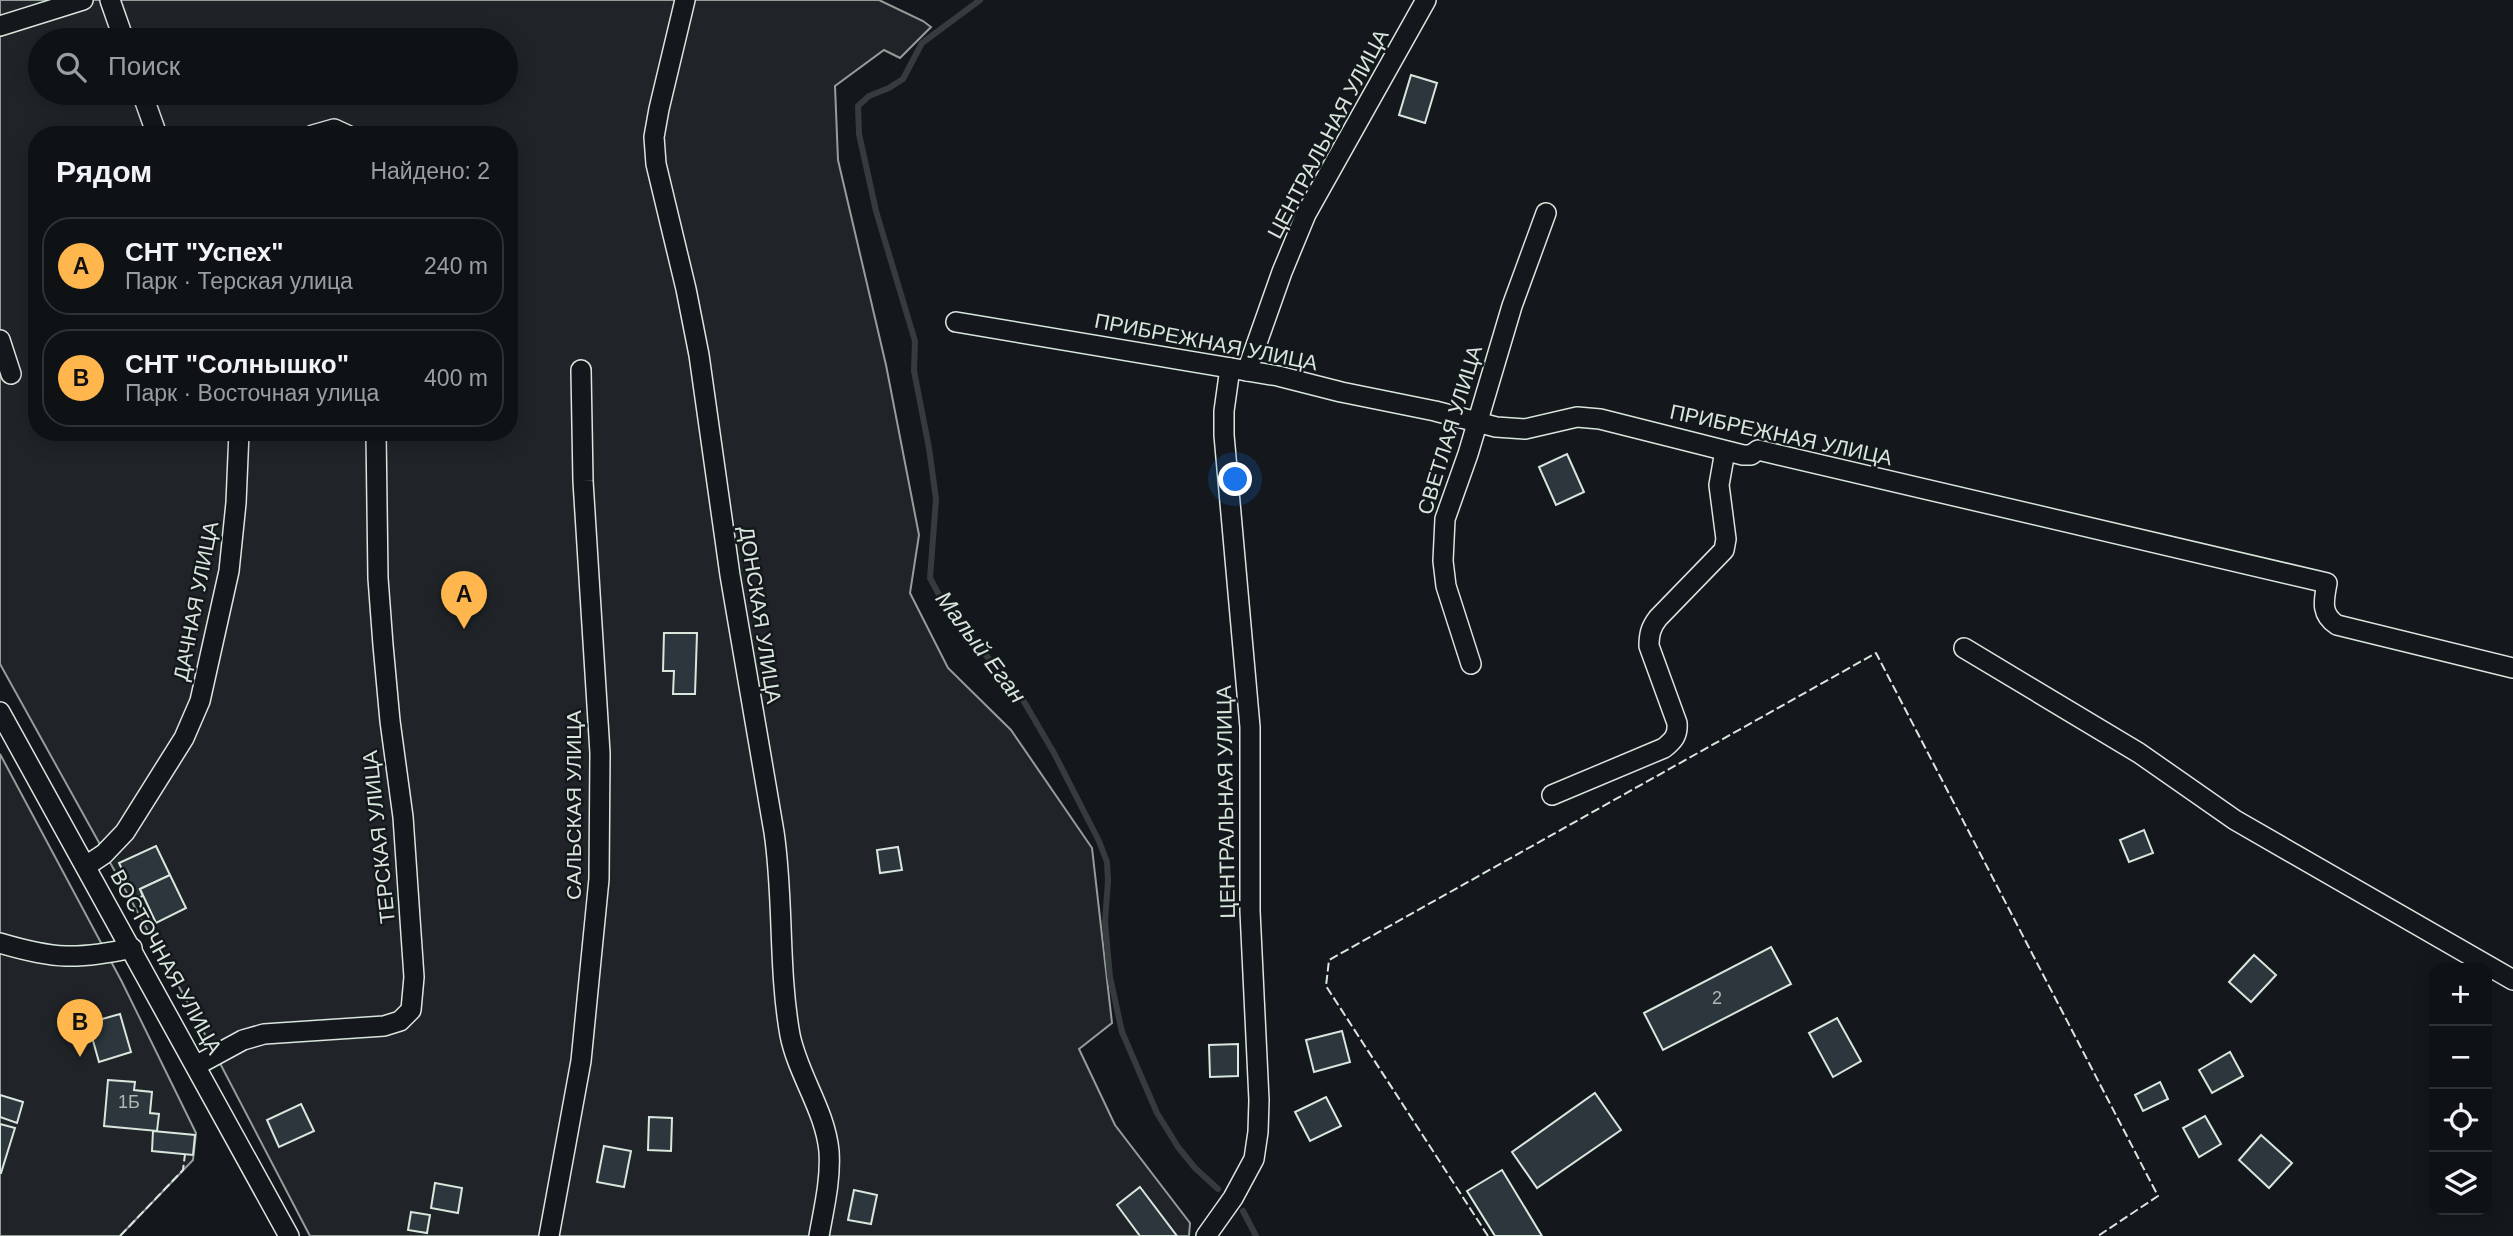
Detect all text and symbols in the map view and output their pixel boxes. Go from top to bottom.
street label: ЦЕНТРАЛЬНАЯ УЛИЦА [1263,25,1393,242]
search box [28,28,518,105]
icon: search [52,48,90,86]
text: Поиск [108,51,180,81]
text: Рядом [56,155,152,188]
text: Найдено: 2 [370,158,490,184]
text: СНТ "Успех" [125,237,284,267]
text: A [73,253,89,279]
text: 240 m [424,253,488,279]
text: Парк · Терская улица [125,268,353,294]
street label: ПРИБРЕЖНАЯ УЛИЦА [1093,309,1320,374]
street label: СВЕТЛАЯ УЛИЦА [1413,343,1486,517]
text: СНТ "Солнышко" [125,349,349,379]
text: B [73,365,89,391]
text: 400 m [424,365,488,391]
text: Парк · Восточная улица [125,380,379,406]
street label: ПРИБРЕЖНАЯ УЛИЦА [1668,400,1894,469]
your location [1218,462,1252,496]
street label: ДАЧНАЯ УЛИЦА [169,519,222,683]
street label: ДОНСКАЯ УЛИЦА [735,525,786,705]
pin: A [441,571,487,629]
water label: Малый Еган [931,586,1032,708]
street label: ЦЕНТРАЛЬНАЯ УЛИЦА [1212,685,1239,919]
street label: САЛЬСКАЯ УЛИЦА [562,710,585,900]
street label: ТЕРСКАЯ УЛИЦА [358,749,399,925]
street label: ВОСТОЧНАЯ УЛИЦА [106,866,227,1058]
map controls [2429,963,2492,1215]
button: + [2429,963,2492,1026]
house number: 2 [1712,988,1722,1008]
pin: B [57,999,103,1057]
button: − [2429,1026,2492,1089]
button: locate [2429,1089,2492,1152]
house number: 1Б [118,1092,140,1112]
button: layers [2429,1152,2492,1215]

